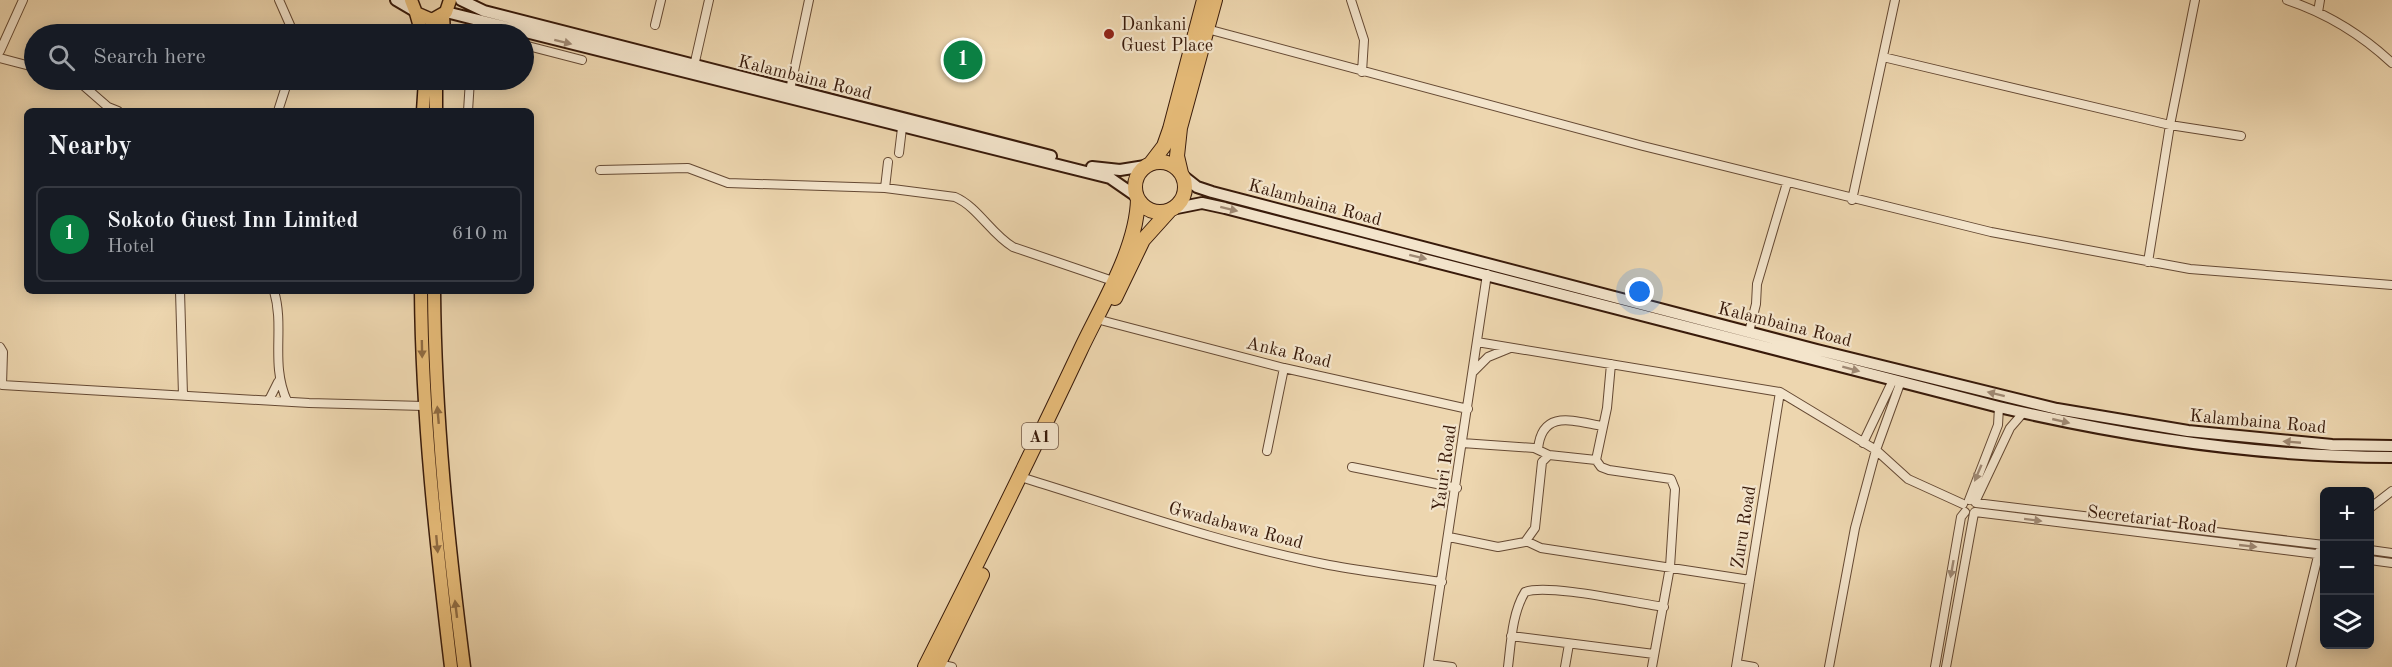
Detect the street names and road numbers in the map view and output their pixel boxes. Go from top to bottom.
street label: Kalambaina Road [736,53,874,103]
street label: Kalambaina Road [1246,177,1383,229]
street label: Kalambaina Road [1716,300,1854,350]
street label: Anka Road [1244,334,1333,372]
street label: Kalambaina Road [2189,407,2327,437]
road number: A1 [1022,423,1058,449]
street label: Yauri Road [1430,423,1460,513]
street label: Zuru Road [1729,485,1759,570]
street label: Gwadabawa Road [1166,499,1305,553]
street label: Secretariat Road [2086,503,2218,537]

